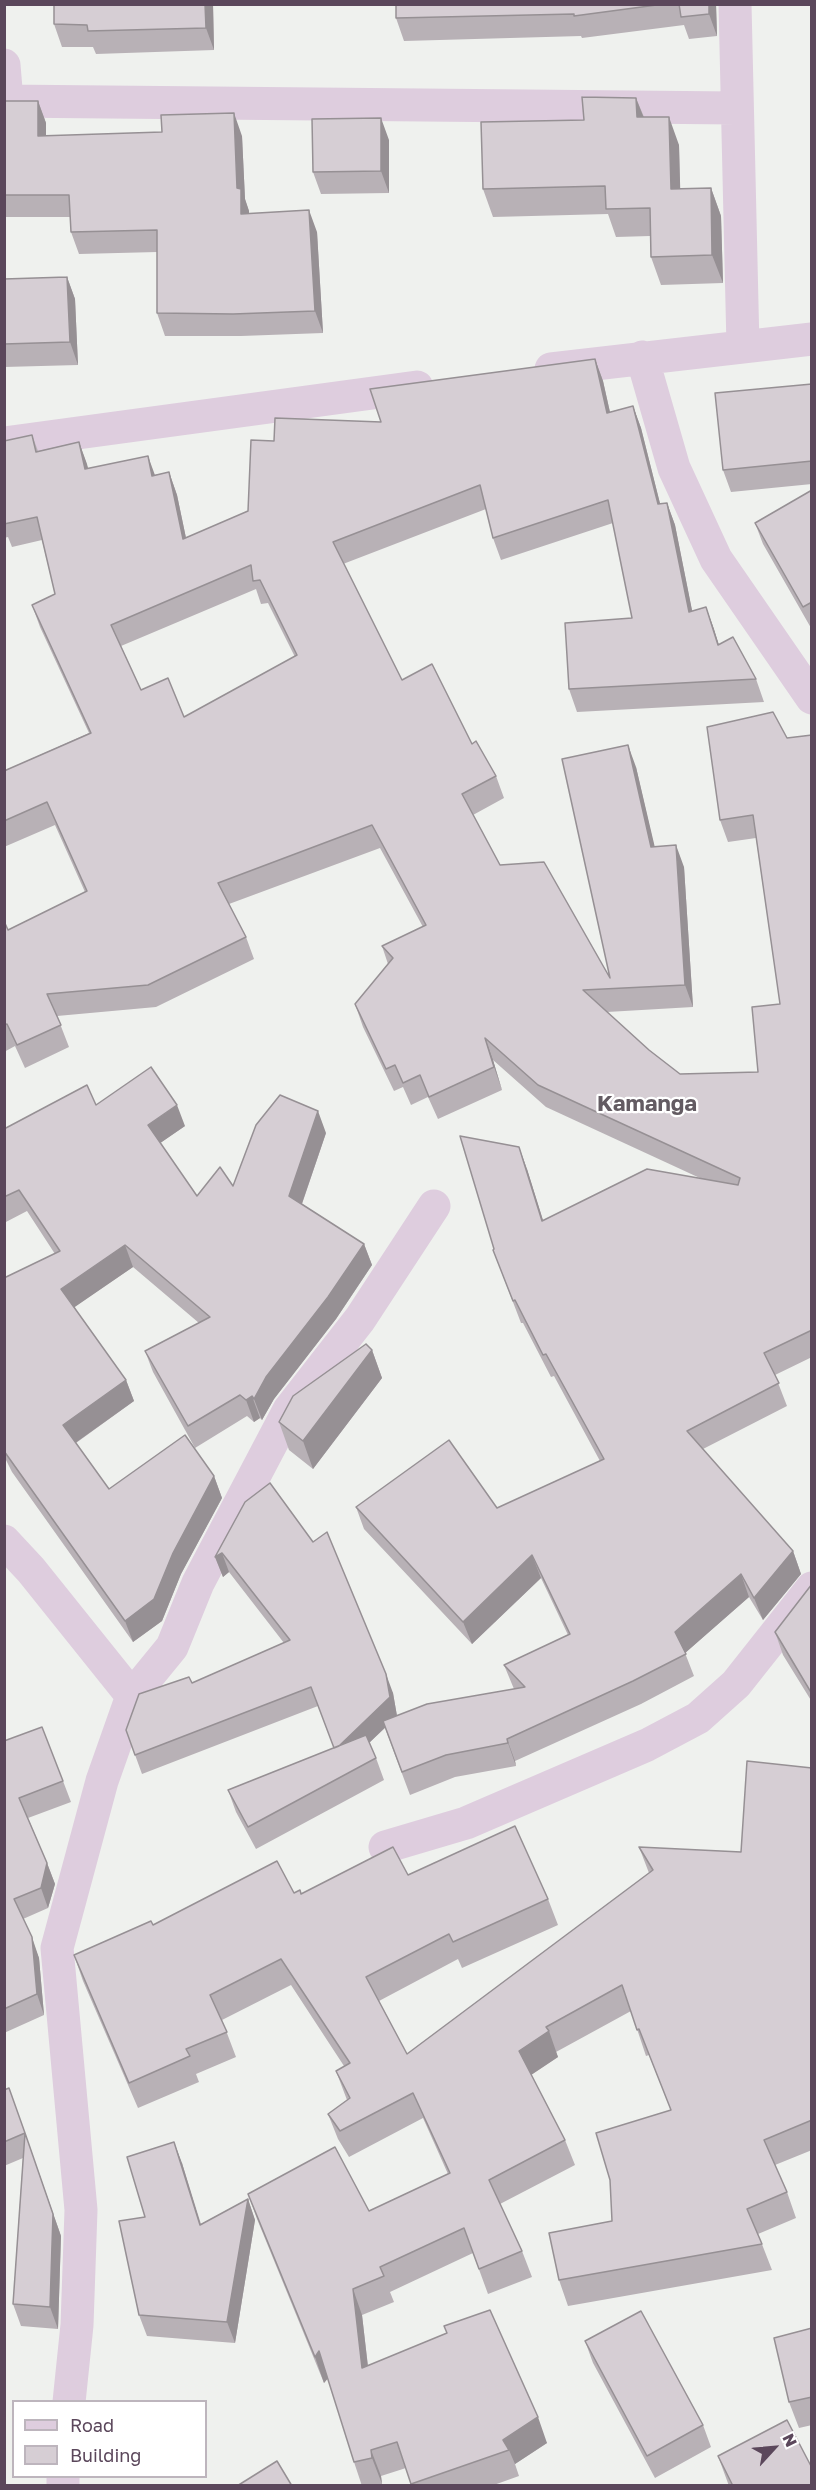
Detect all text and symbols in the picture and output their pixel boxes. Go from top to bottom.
district label: Kamanga [597,1091,697,1117]
legend [12,2400,207,2478]
text: Road [70,2414,114,2436]
north arrow [744,2418,804,2478]
text: N [779,2430,802,2450]
text: Building [70,2444,141,2466]

